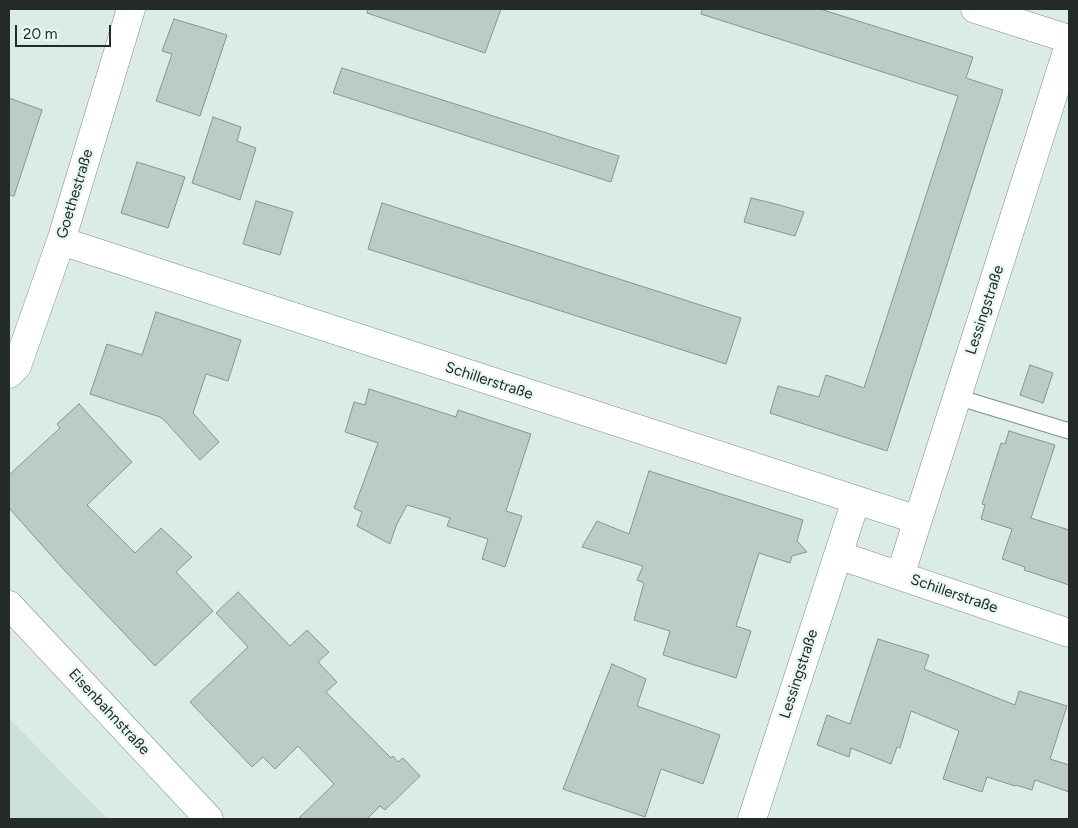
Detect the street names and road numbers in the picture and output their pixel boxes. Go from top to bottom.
street label: Goethestraße [53,147,97,241]
street label: Lessingstraße [962,263,1008,357]
street label: Schillerstraße [443,358,535,404]
street label: Schillerstraße [908,571,1000,617]
street label: Lessingstraße [776,627,822,721]
street label: Eisenbahnstraße [65,665,153,759]

